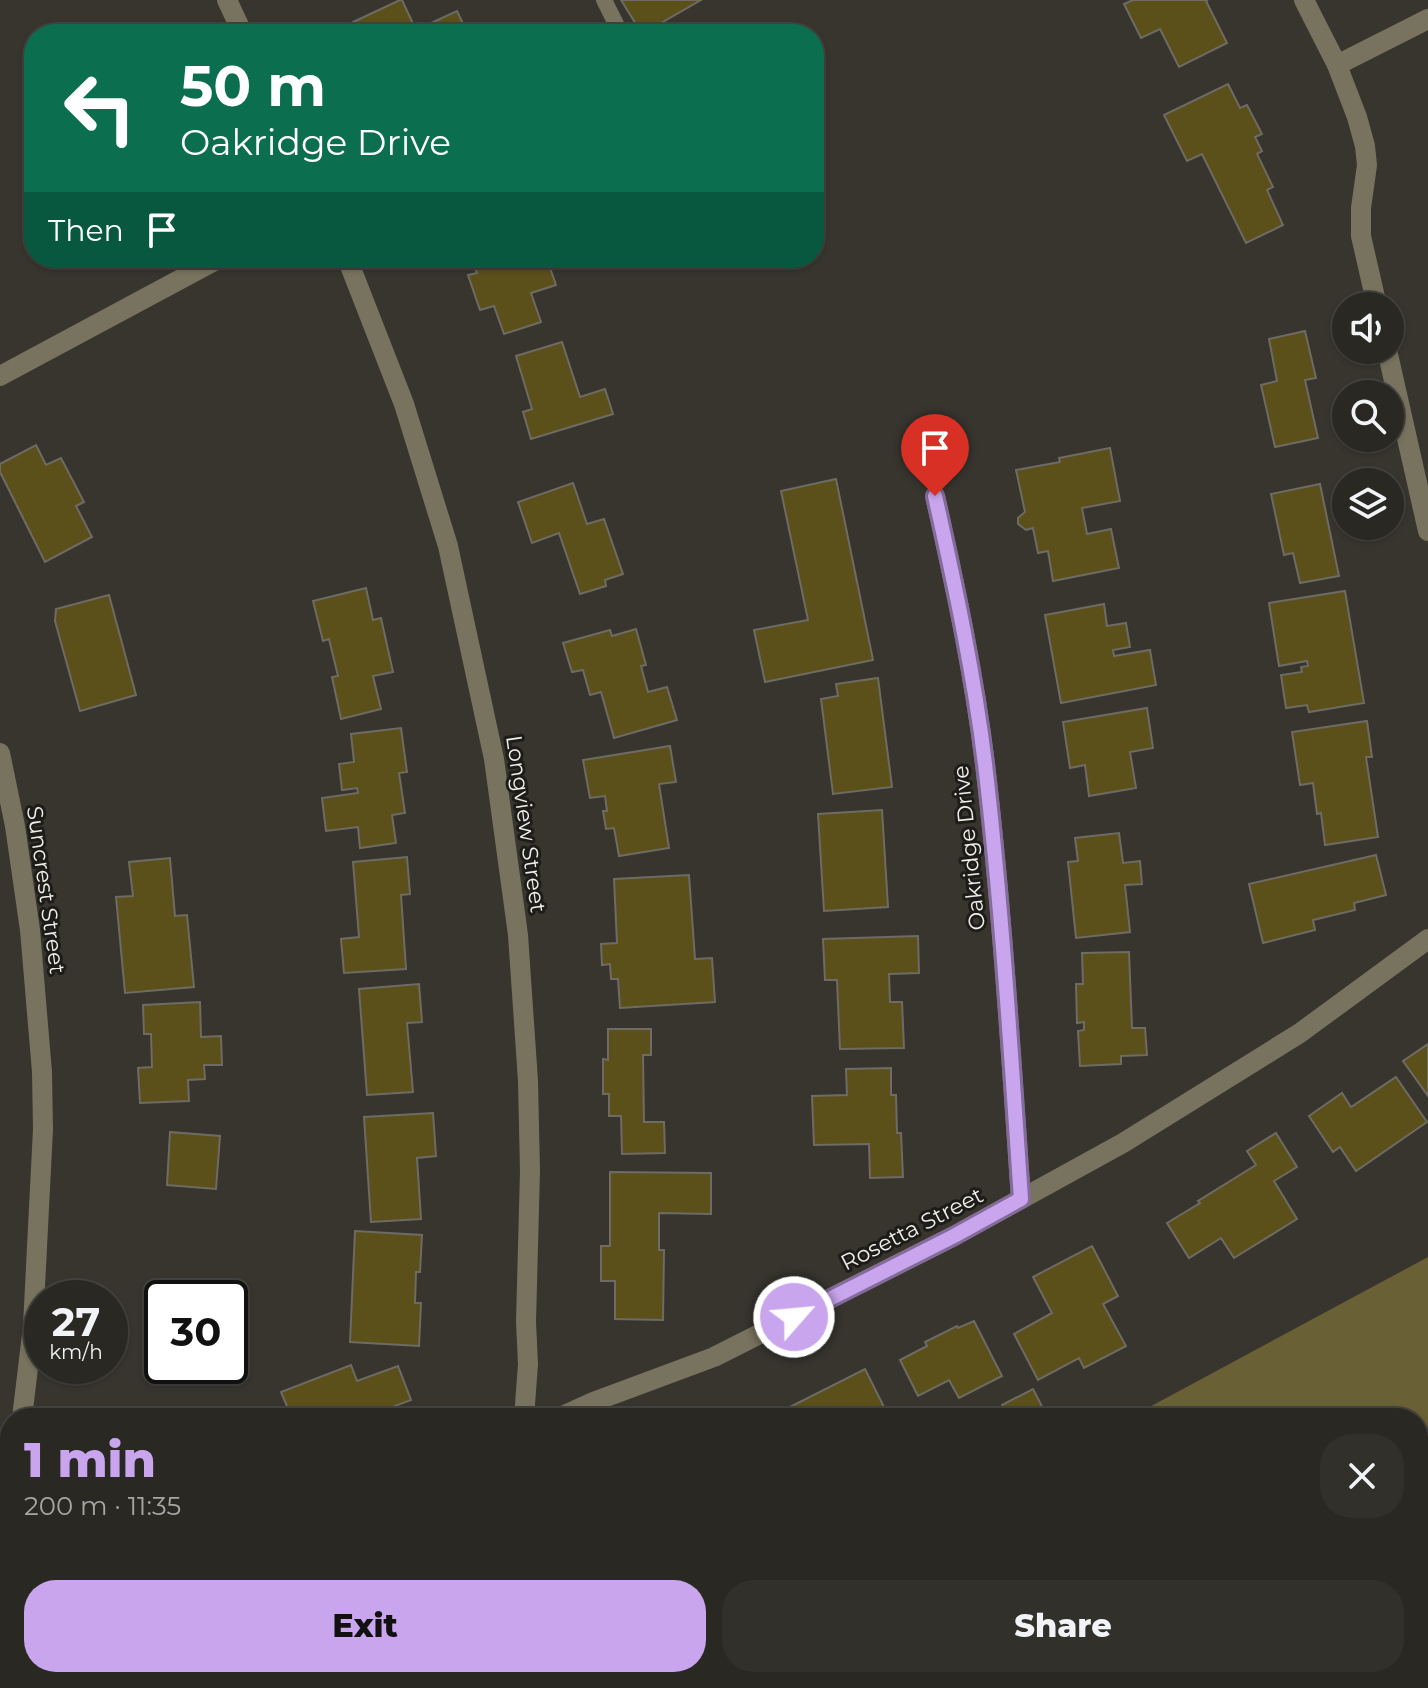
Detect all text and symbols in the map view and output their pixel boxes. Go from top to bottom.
text: 50 m [180,52,326,120]
icon: left [48,56,152,160]
text: Oakridge Drive [180,120,451,164]
icon: arrive [140,208,184,252]
text: Then [48,212,124,249]
map controls [1332,292,1404,540]
button: sound [1332,292,1404,364]
button: search [1332,380,1404,452]
pin [901,414,969,496]
icon: arrive [913,426,957,470]
button: layers [1332,468,1404,540]
street label: Longview Street [500,733,552,915]
street label: Oakridge Drive [947,764,991,932]
street label: Suncrest Street [21,804,71,976]
street label: Rosetta Street [836,1182,988,1276]
position arrow [752,1275,836,1359]
speed limit sign: 30 [144,1280,248,1384]
text: 27 [52,1297,100,1346]
text: km/h [49,1340,103,1364]
text: 1 min [24,1431,156,1489]
button: close [1320,1434,1404,1518]
text: 200 m · 11:35 [24,1490,181,1522]
button: Exit [24,1580,706,1672]
button: Share [722,1580,1404,1672]

